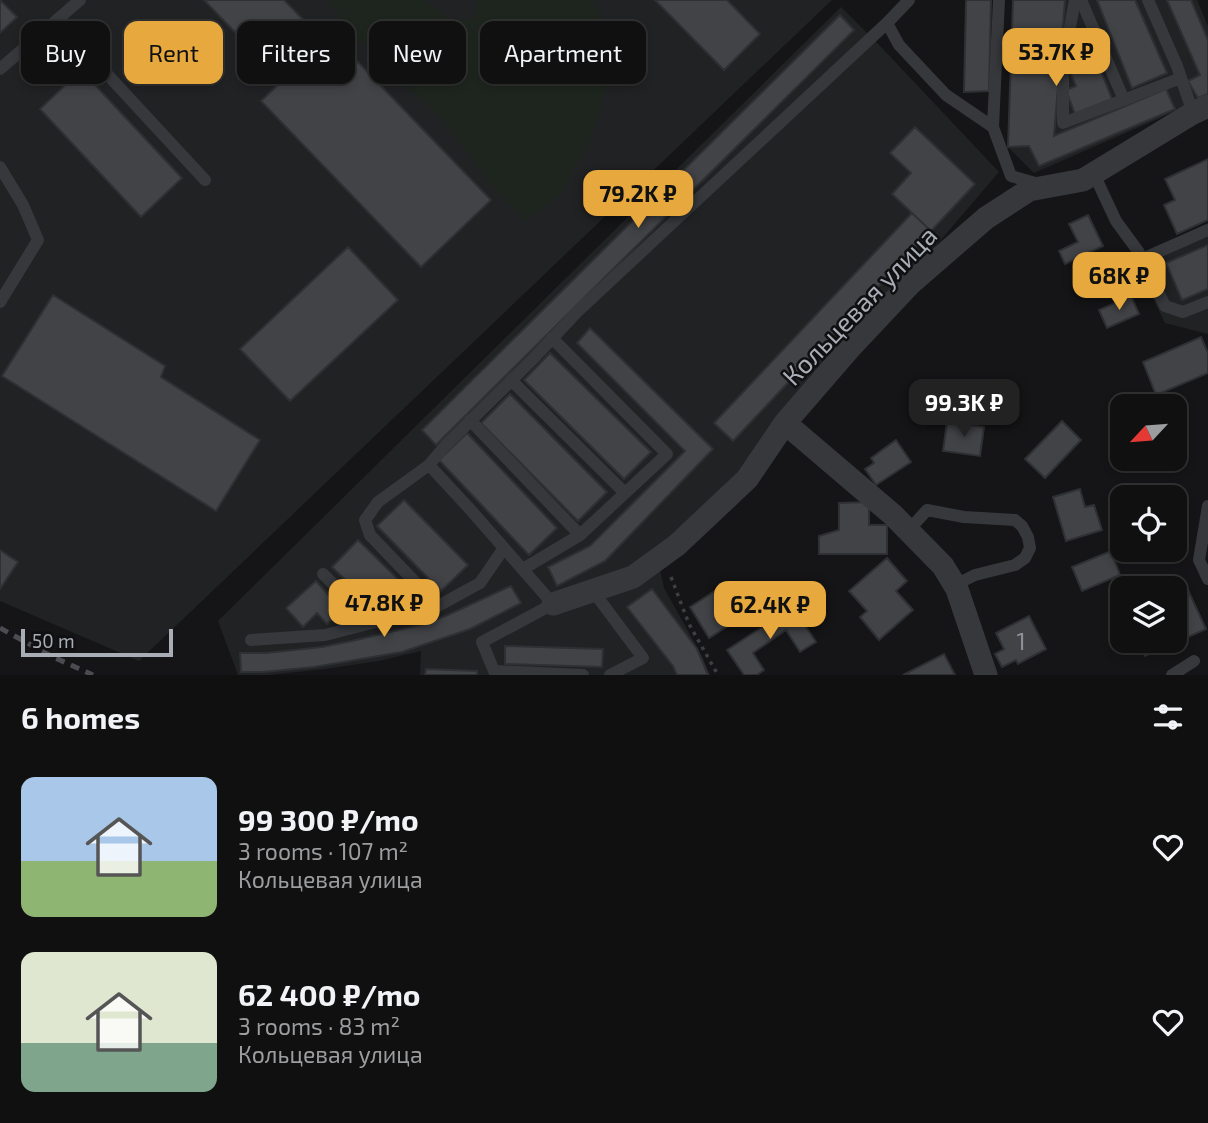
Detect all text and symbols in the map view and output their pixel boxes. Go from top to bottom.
chip: Buy [21,21,110,84]
chip: Rent [124,21,223,84]
chip: Filters [237,21,355,84]
chip: New [369,21,466,84]
chip: Apartment [480,21,646,84]
pin: 53.7K ₽ [991,28,1121,88]
text: 53.7K ₽ [1018,37,1094,65]
pin: 79.2K ₽ [573,170,703,230]
text: 79.2K ₽ [599,179,677,207]
street label: Кольцевая улица [775,219,943,392]
pin: 68K ₽ [1070,252,1168,312]
text: 68K ₽ [1089,261,1149,289]
pin: 99.3K ₽ [899,380,1029,439]
text: 99.3K ₽ [925,388,1003,416]
north arrow [1110,394,1186,471]
map controls [1110,394,1187,653]
button: locate [1110,485,1187,562]
button: layers [1110,576,1187,653]
pin: 47.8K ₽ [319,580,449,639]
pin: 62.4K ₽ [705,582,835,641]
text: 47.8K ₽ [345,588,423,616]
text: 62.4K ₽ [730,590,810,618]
scale bar [21,626,173,658]
house number: 1 [1016,627,1026,655]
text: 50 m [32,629,75,652]
icon: filters [1149,698,1187,736]
text: 6 homes [21,699,140,735]
text: 99 300 ₽/mo [238,801,419,837]
icon: home [77,805,161,889]
icon: heart [1149,828,1187,866]
text: 3 rooms · 107 m² [238,837,408,865]
text: Кольцевая улица [238,865,423,893]
text: 62 400 ₽/mo [238,976,421,1012]
icon: home [77,980,161,1064]
icon: heart [1149,1003,1187,1041]
text: 3 rooms · 83 m² [238,1012,400,1040]
text: Кольцевая улица [238,1040,423,1068]

